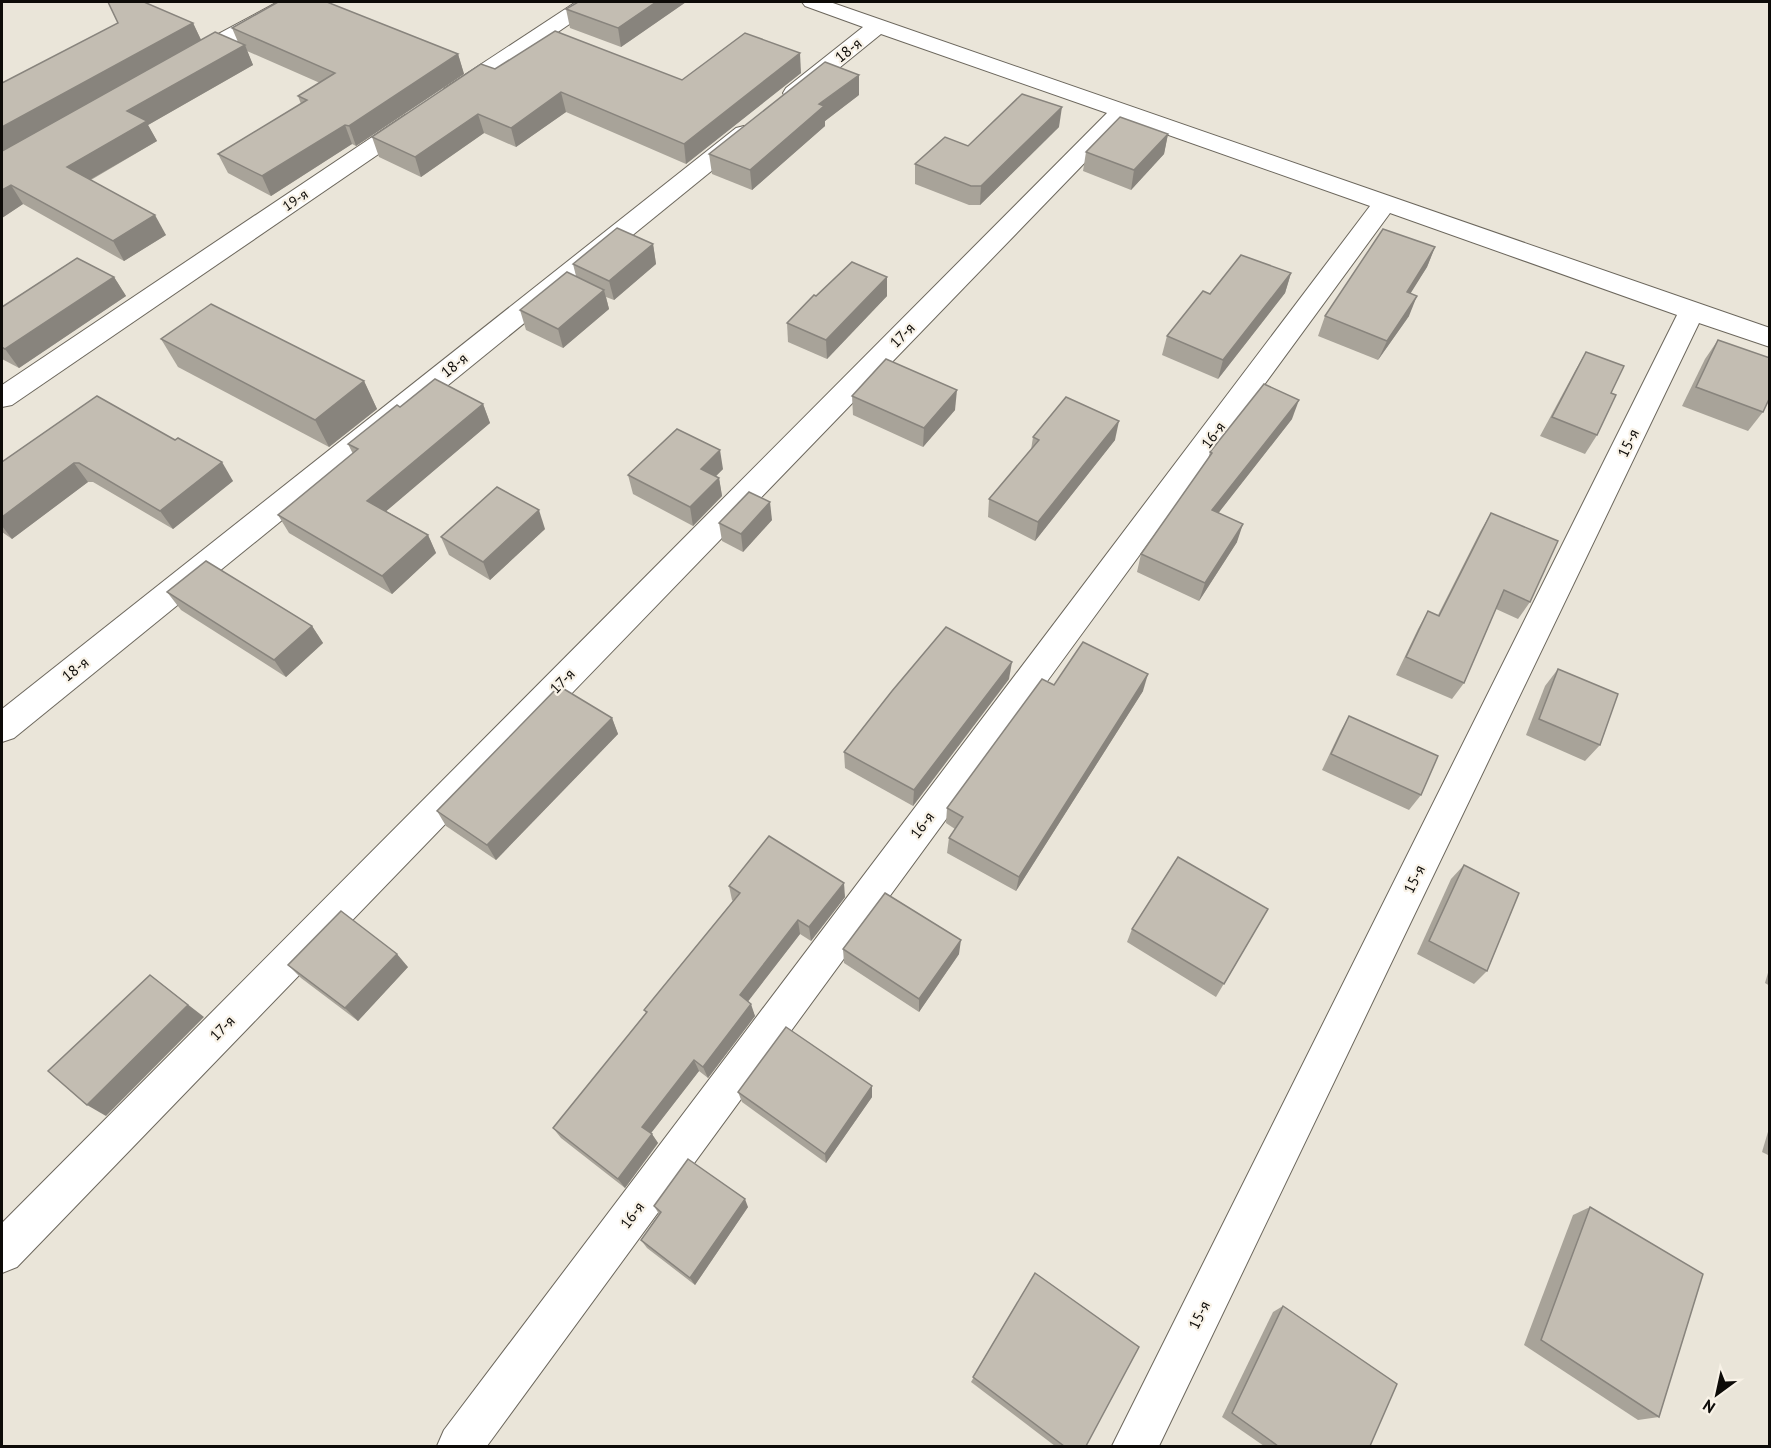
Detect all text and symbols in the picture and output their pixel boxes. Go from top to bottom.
street label: 18-я [831,34,865,66]
street label: 19-я [279,185,311,215]
street label: 17-я [885,318,919,352]
street label: 18-я [437,349,471,381]
street label: 16-я [1197,418,1229,452]
street label: 15-я [1613,426,1643,460]
street label: 18-я [58,653,92,685]
street label: 17-я [545,664,579,698]
street label: 16-я [906,808,938,842]
street label: 15-я [1399,862,1429,896]
street label: 17-я [205,1011,239,1045]
street label: 16-я [616,1198,648,1232]
street label: 15-я [1184,1298,1214,1332]
north arrow [1687,1364,1747,1424]
text: N [1699,1395,1719,1418]

